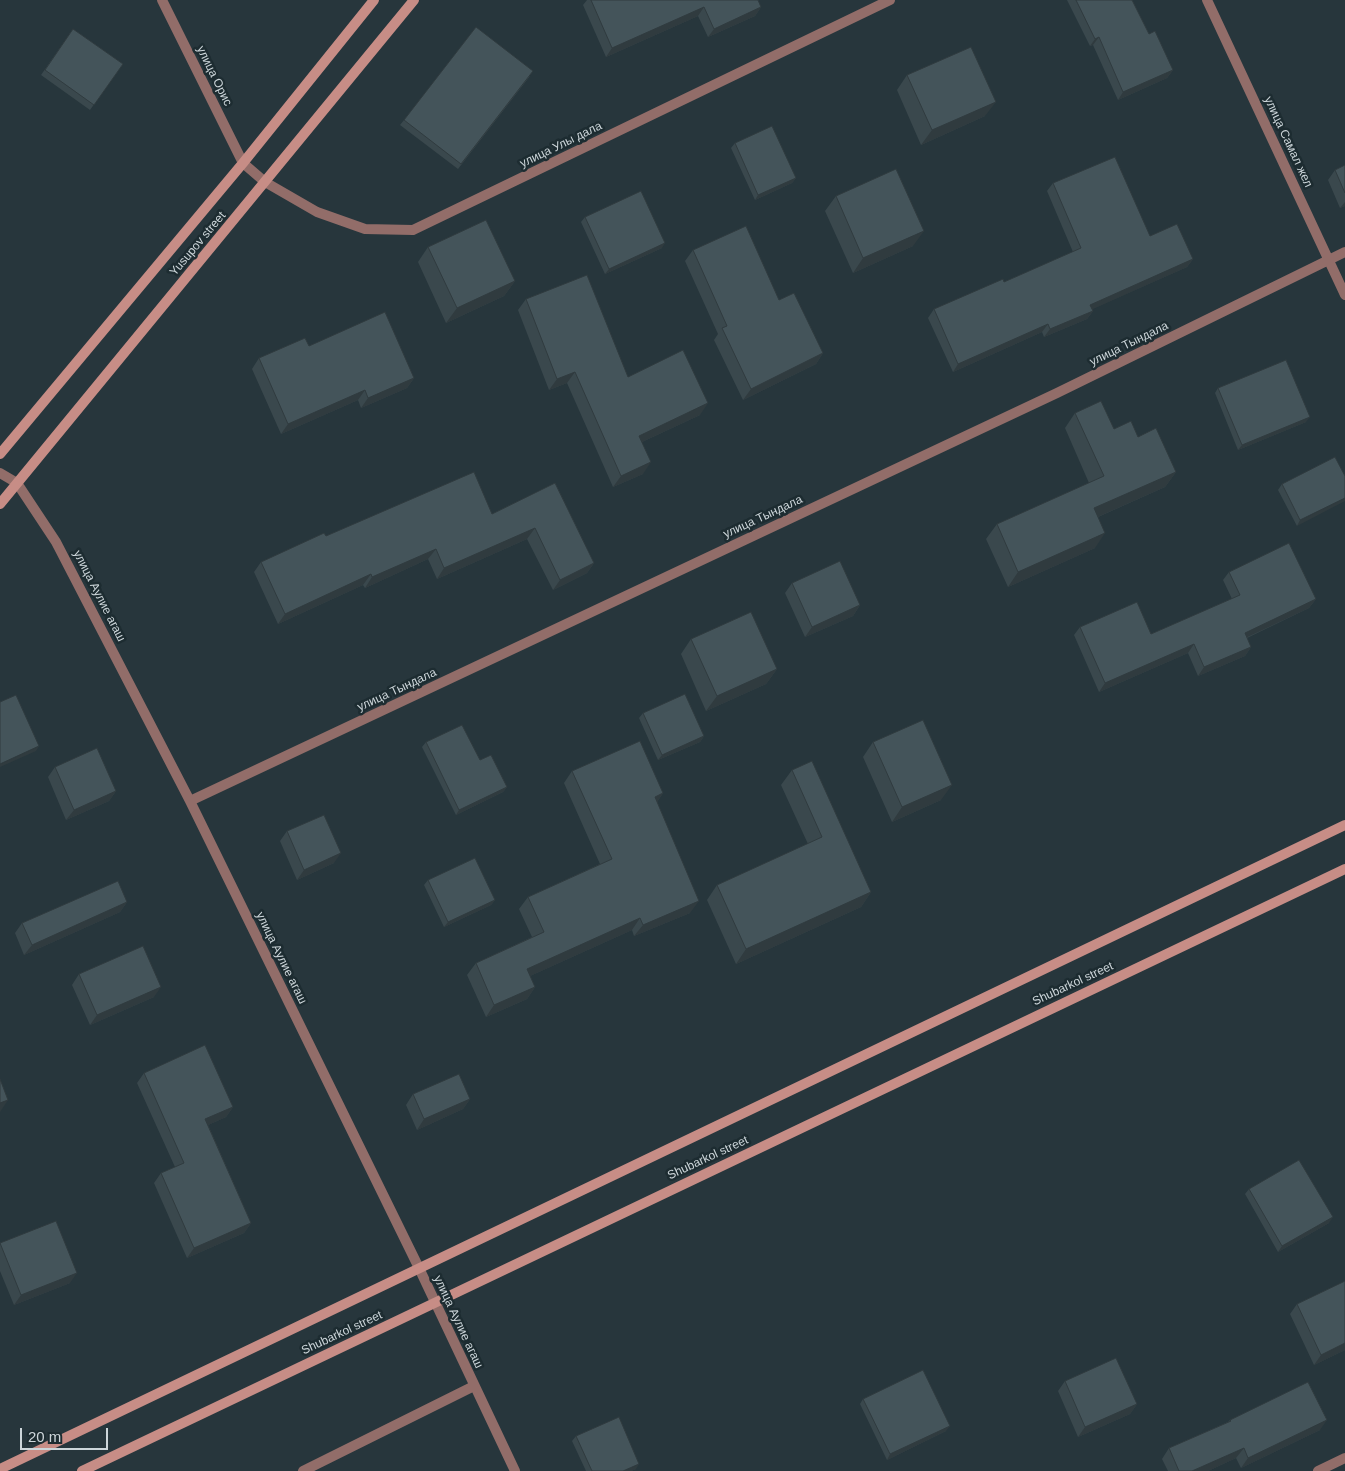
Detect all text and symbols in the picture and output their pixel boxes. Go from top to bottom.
street label: улица Орис [193,44,235,108]
street label: улица Самал жел [1261,94,1315,190]
street label: улица Улы дала [518,119,604,171]
street label: Yusupov street [167,209,229,279]
street label: улица Тындала [1087,319,1171,369]
street label: улица Тындала [721,492,805,542]
street label: улица Аулие агаш [70,548,128,644]
street label: улица Тындала [355,665,439,715]
street label: улица Аулие агаш [252,910,310,1006]
street label: Shubarkol street [1030,959,1116,1009]
street label: Shubarkol street [665,1133,751,1183]
street label: улица Аулие агаш [430,1273,486,1371]
street label: Shubarkol street [299,1308,385,1358]
scale bar [22,1418,110,1450]
text: 20 m [28,1428,61,1445]

